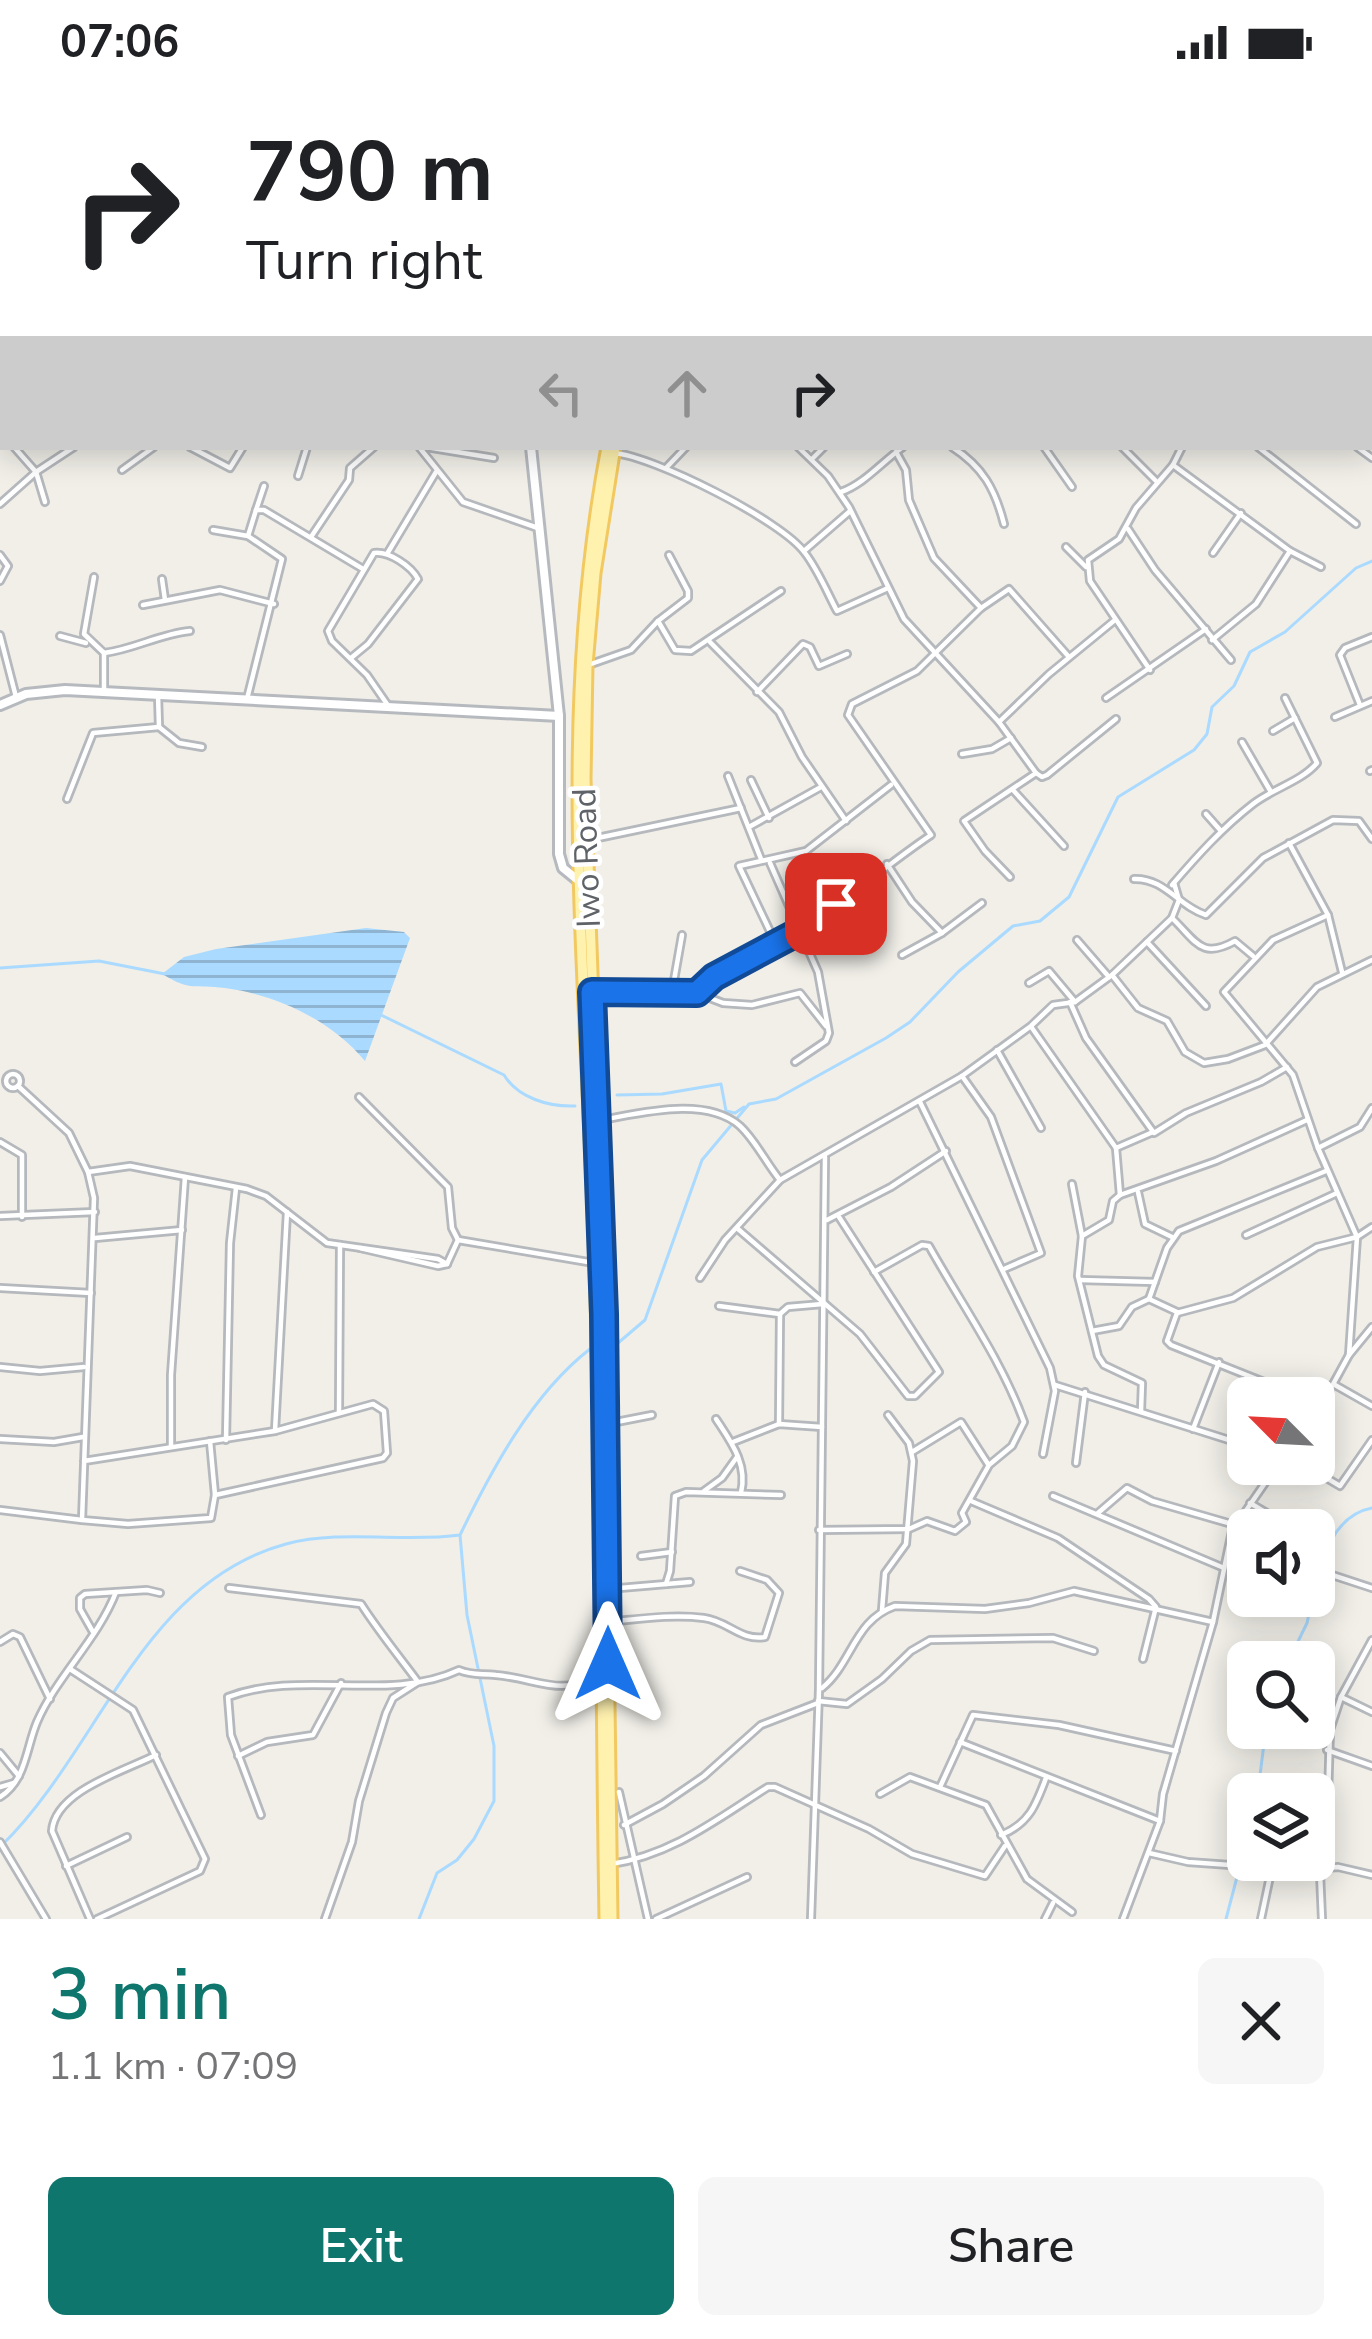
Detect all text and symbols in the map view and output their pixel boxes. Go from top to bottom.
text: 07:06 [60,12,179,73]
text: 790 m [246,115,494,230]
icon: right [48,132,204,288]
text: Turn right [246,224,482,298]
icon: left [528,360,594,426]
icon: ahead [654,360,720,426]
icon: right [780,360,846,426]
street label: Iwo Road [562,787,612,929]
pin [785,853,887,955]
icon: arrive [803,871,869,937]
north arrow [1227,1377,1335,1485]
map controls [1227,1377,1335,1881]
button: sound [1227,1509,1335,1617]
position arrow [545,1601,671,1727]
button: search [1227,1641,1335,1749]
button: layers [1227,1773,1335,1881]
text: 3 min [48,1946,231,2044]
button: close [1198,1958,1324,2084]
text: 1.1 km · 07:09 [48,2040,298,2093]
button: Exit [48,2177,674,2315]
button: Share [698,2177,1324,2315]

